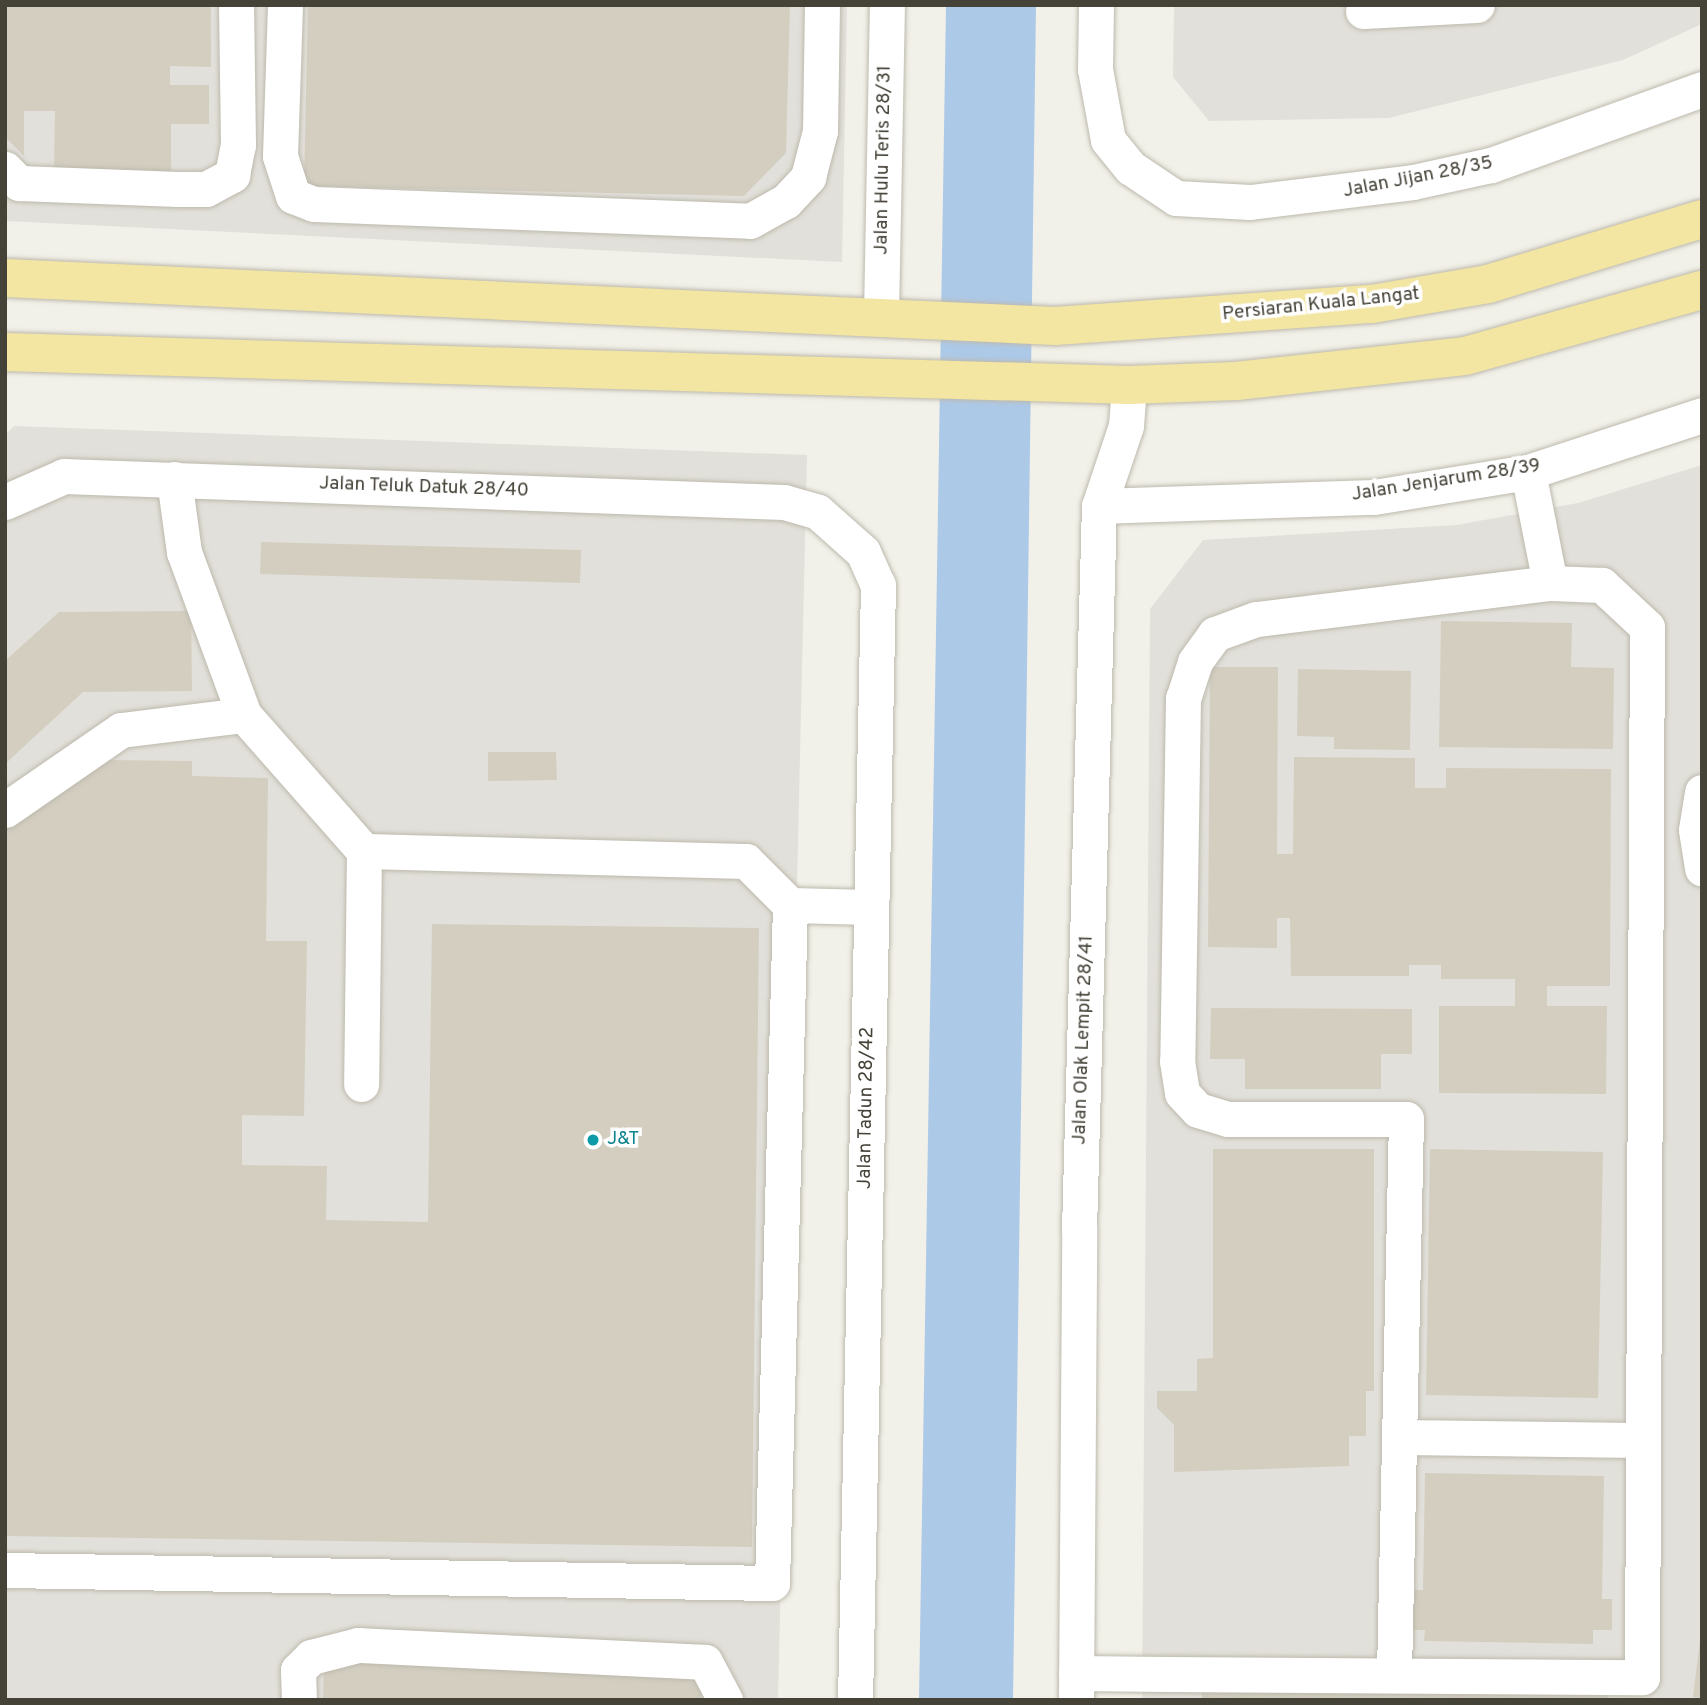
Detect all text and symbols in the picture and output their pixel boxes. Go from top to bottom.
street label: Jalan Hulu Teris 28/31 [871,65,897,255]
street label: Jalan Jijan 28/35 [1341,152,1495,204]
street label: Persiaran Kuala Langat [1221,283,1421,327]
street label: Jalan Jenjarum 28/39 [1350,455,1542,507]
street label: Jalan Teluk Datuk 28/40 [318,473,530,503]
street label: Jalan Olak Lempit 28/41 [1069,935,1099,1145]
street label: Jalan Tadun 28/42 [854,1026,880,1190]
place label: J&T [607,1129,639,1151]
marker: J&T [585,1132,601,1148]

